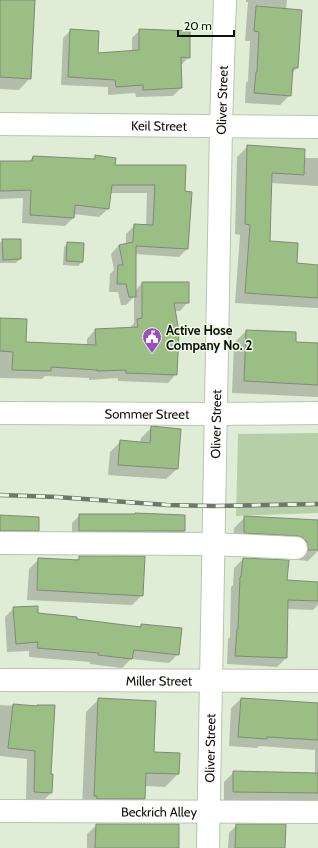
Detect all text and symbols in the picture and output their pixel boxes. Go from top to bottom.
scale bar [178,12,234,38]
text: 20 m [184,18,212,33]
street label: Oliver Street [213,65,231,135]
street label: Keil Street [131,117,188,134]
place label: Active Hose Company No. 2 [166,322,253,353]
public building icon: Active Hose Company No. 2 [141,326,163,354]
street label: Oliver Street [207,389,224,459]
street label: Sommer Street [105,405,190,422]
street label: Miller Street [126,672,193,689]
street label: Oliver Street [201,713,218,783]
street label: Beckrich Alley [121,803,198,820]

